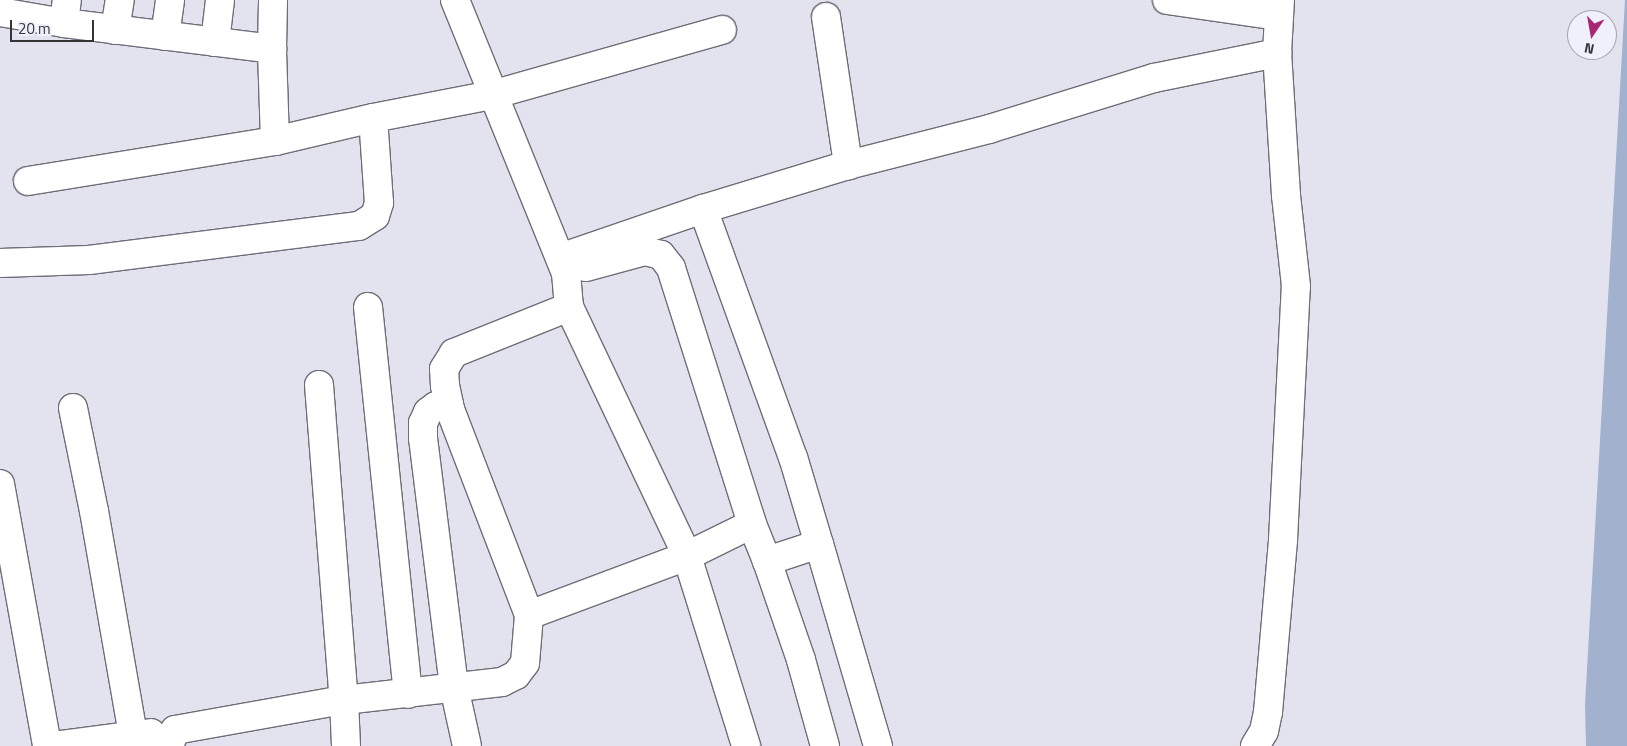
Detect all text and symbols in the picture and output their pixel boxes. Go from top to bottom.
scale bar [12,10,96,42]
north arrow [1567,10,1617,60]
text: 20 m [18,17,51,40]
text: N [1582,38,1596,60]

